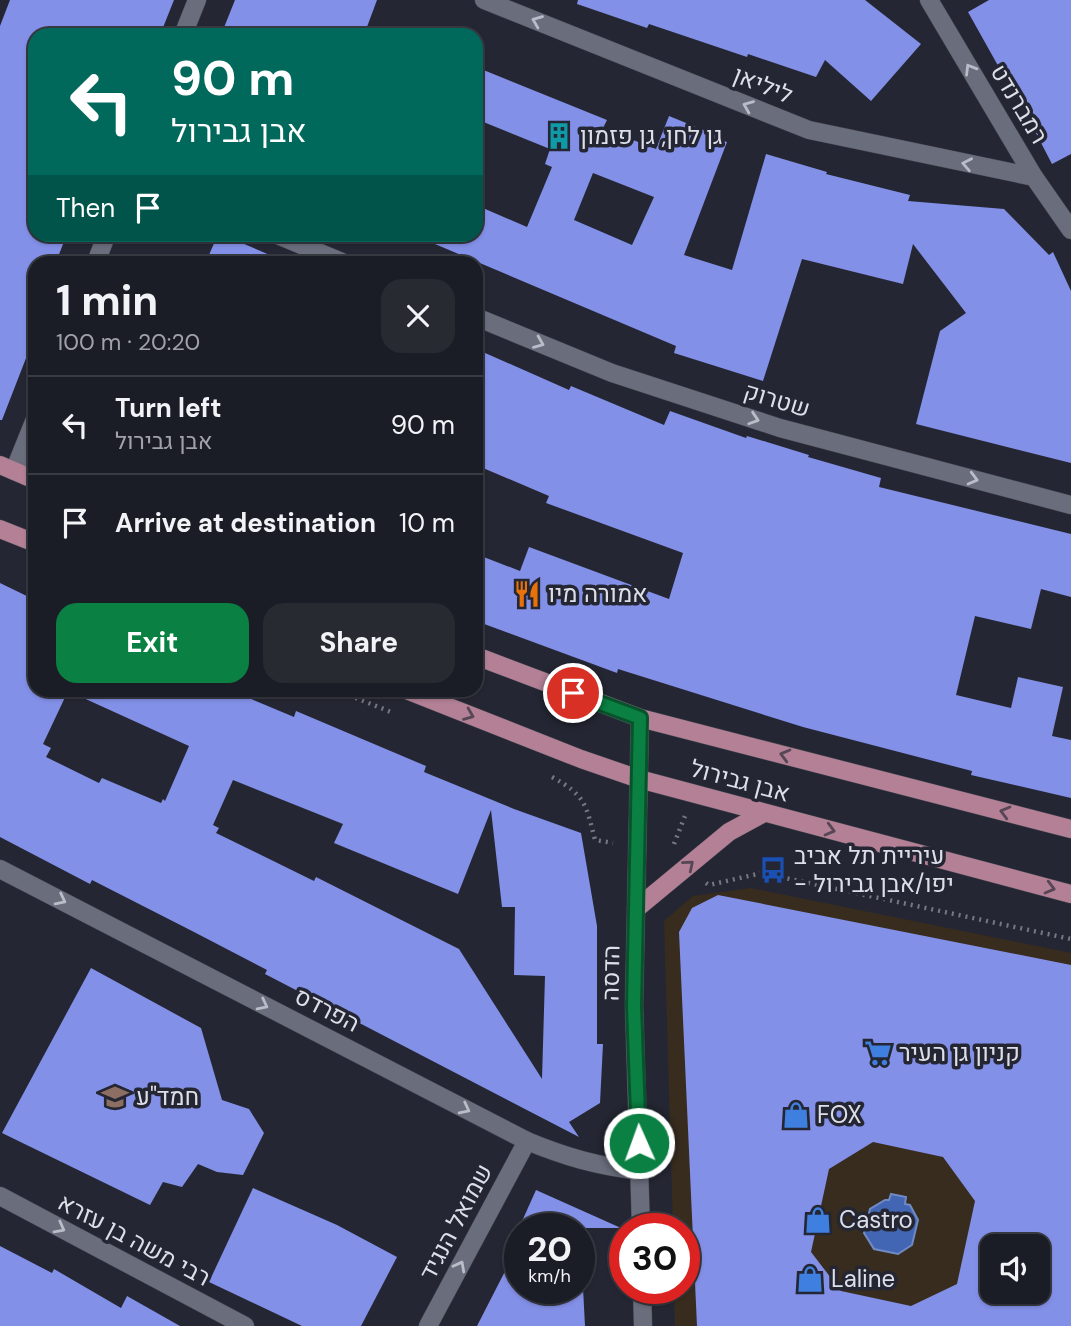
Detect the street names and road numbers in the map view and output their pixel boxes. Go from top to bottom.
street label: רמברנדט [984,58,1055,149]
street label: ליליאן [729,59,797,110]
street label: שטרוק [740,375,814,424]
street label: אבן גבירול [687,752,793,809]
street label: הדסה [595,945,626,1001]
street label: הפרדס [290,980,365,1039]
street label: שמואל הנגיד [412,1158,499,1285]
street label: רבי משה בן עזרא [53,1186,216,1293]

